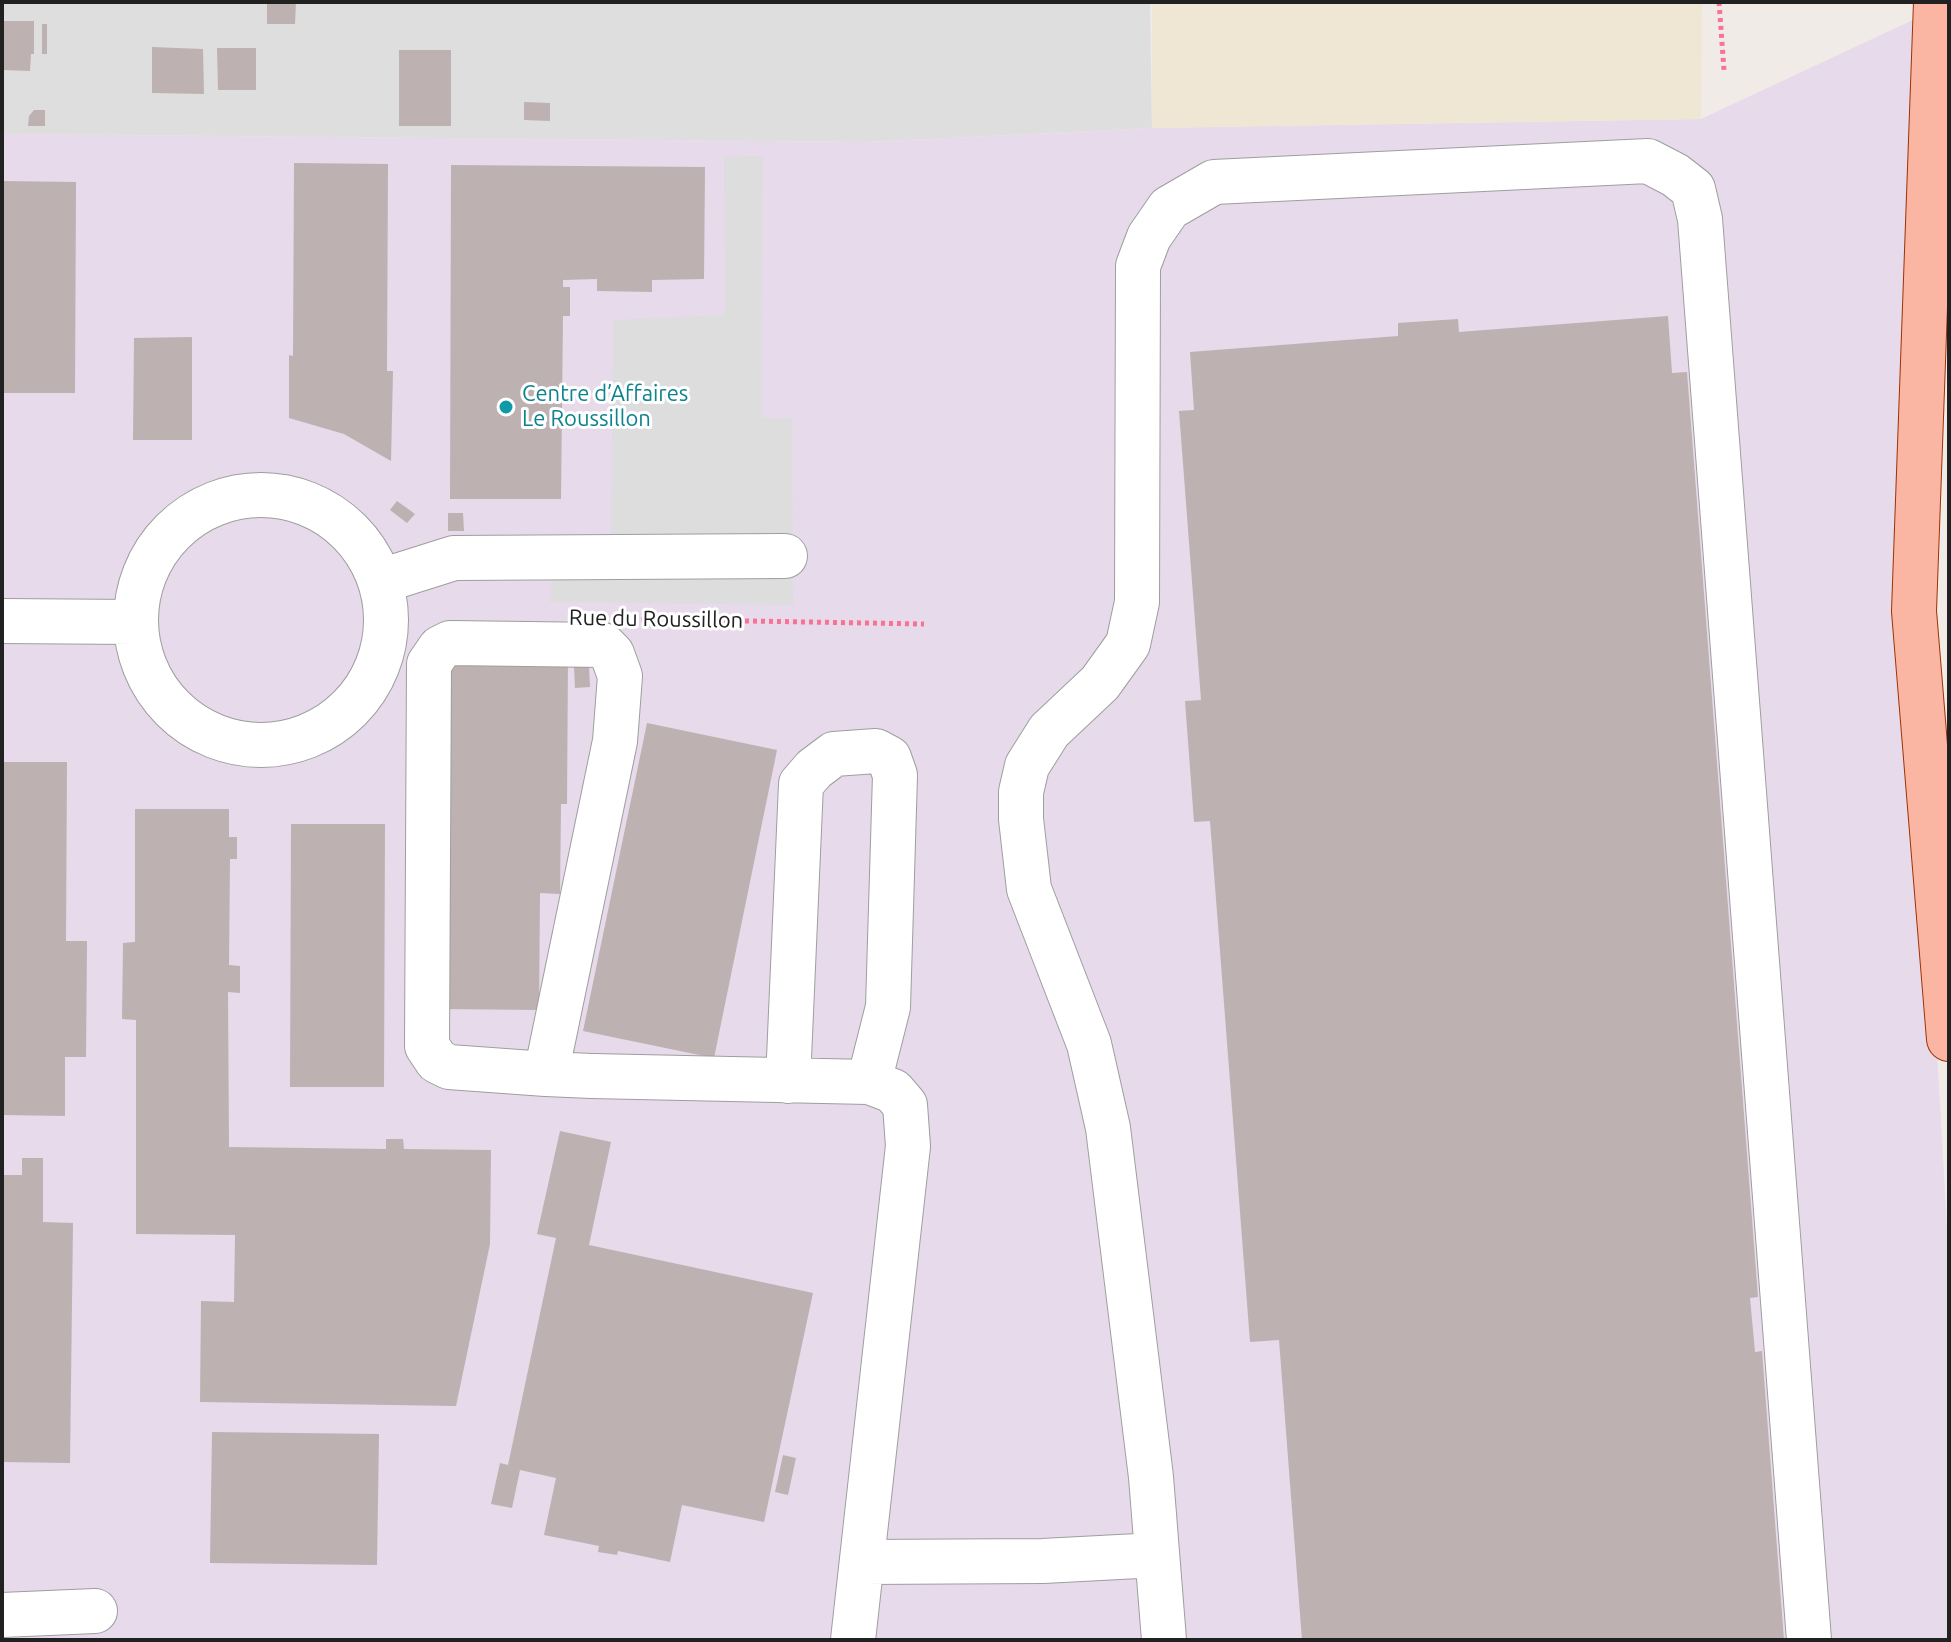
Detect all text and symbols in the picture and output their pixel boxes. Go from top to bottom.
place label: Centre d’Affaires Le Roussillon [522,381,688,432]
marker: Centre d’Affaires Le Roussillon [497,398,515,416]
street label: Rue du Roussillon [569,604,743,634]

